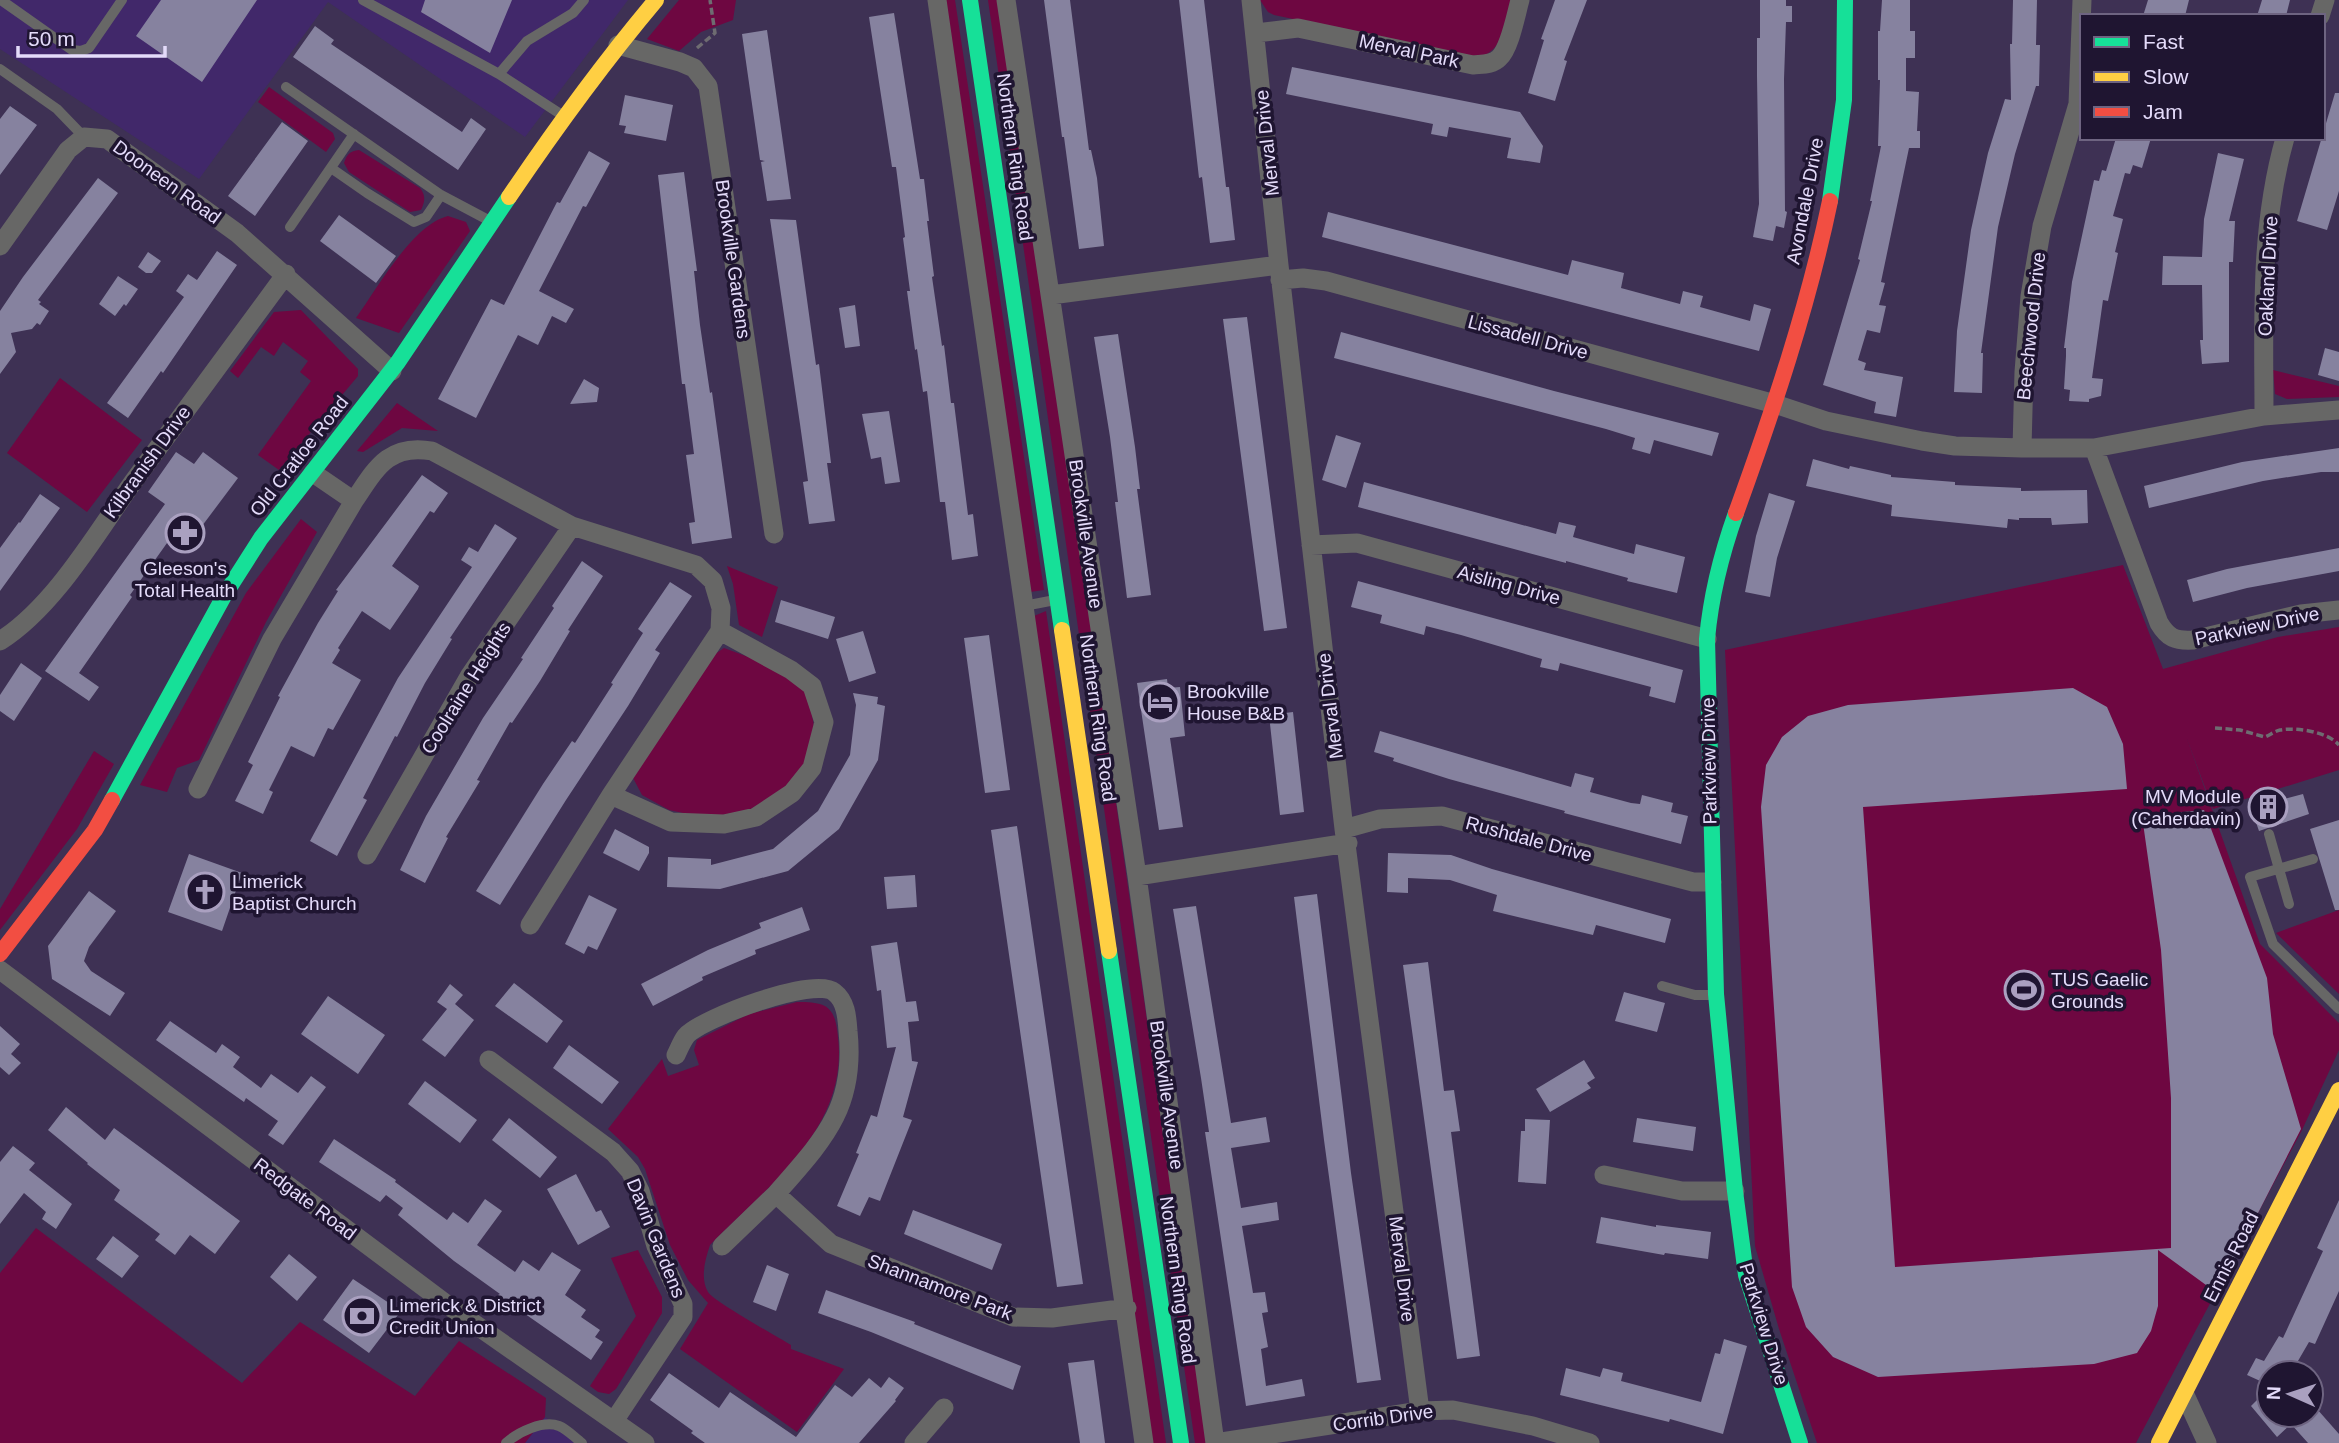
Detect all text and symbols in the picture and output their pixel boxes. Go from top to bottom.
scale bar [18,14,164,58]
legend [2080,14,2325,140]
text: 50 m [28,27,75,50]
street label: Merval Park [1357,30,1461,72]
text: Fast [2143,30,2184,53]
text: Slow [2143,65,2189,88]
street label: Northern Ring Road [993,72,1037,242]
street label: Merval Drive [1251,89,1283,197]
text: Jam [2143,100,2183,123]
street label: Dooneen Road [109,136,225,228]
street label: Avondale Drive [1782,136,1828,266]
street label: Brookville Gardens [711,178,755,340]
street label: Oakland Drive [2254,215,2282,337]
street label: Beechwood Drive [2013,251,2049,401]
street label: Lissadell Drive [1466,311,1590,363]
street label: Old Cratloe Road [246,392,352,520]
street label: Kilbranish Drive [99,402,195,522]
street label: Brookville Avenue [1065,458,1107,610]
pharmacy icon: Gleeson's Total Health [164,512,206,554]
place label: Gleeson's Total Health [135,558,235,601]
street label: Aisling Drive [1455,561,1563,609]
street label: Parkview Drive [2193,603,2321,649]
street label: Coolraine Heights [417,618,515,758]
street label: Northern Ring Road [1076,633,1120,803]
street label: Merval Drive [1313,652,1347,760]
hotel icon: Brookville House B&B [1139,681,1181,723]
place label: Brookville House B&B [1187,681,1285,724]
street label: Parkview Drive [1697,697,1721,825]
place label: MV Module (Caherdavin) [2131,786,2241,829]
building icon: MV Module (Caherdavin) [2247,786,2289,828]
street label: Rushdale Drive [1464,812,1594,866]
church icon: Limerick Baptist Church [184,871,226,913]
place label: Limerick Baptist Church [232,871,357,914]
sports icon: TUS Gaelic Grounds [2003,969,2045,1011]
place label: TUS Gaelic Grounds [2051,969,2148,1012]
street label: Brookville Avenue [1146,1019,1188,1171]
street label: Redgate Road [250,1154,360,1244]
street label: Davin Gardens [623,1175,689,1301]
street label: Northern Ring Road [1156,1195,1200,1365]
street label: Ennis Road [2199,1208,2263,1306]
street label: Merval Drive [1385,1215,1419,1323]
street label: Shannamore Park [865,1250,1016,1324]
street label: Parkview Drive [1735,1260,1793,1388]
bank icon: Limerick & District Credit Union [341,1295,383,1337]
place label: Limerick & District Credit Union [389,1295,542,1338]
north arrow [2255,1359,2325,1429]
text: N [2263,1386,2284,1401]
street label: Corrib Drive [1331,1401,1435,1435]

